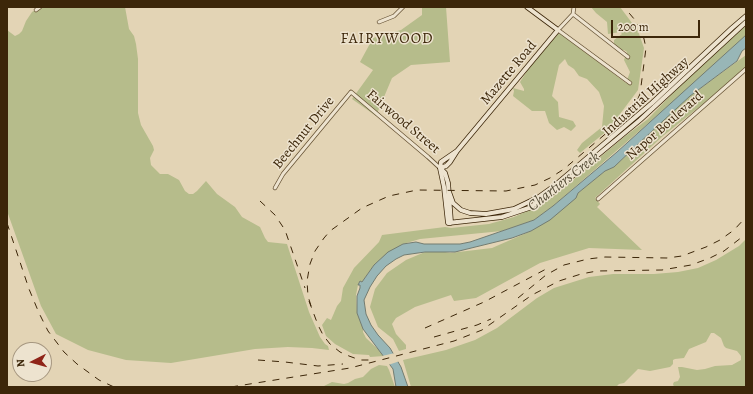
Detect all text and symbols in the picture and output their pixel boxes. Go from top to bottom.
scale bar [613,12,702,38]
text: 200 m [618,19,649,35]
district label: FAIRYWOOD [340,30,434,48]
street label: Mazette Road [477,38,541,108]
street label: Industrial Highway [599,54,693,140]
street label: Fairwood Street [363,86,443,158]
street label: Napor Boulevard [623,88,707,164]
street label: Beechnut Drive [270,93,338,173]
water label: Chartiers Creek [525,148,603,216]
north arrow [12,342,52,382]
text: N [13,358,28,368]

